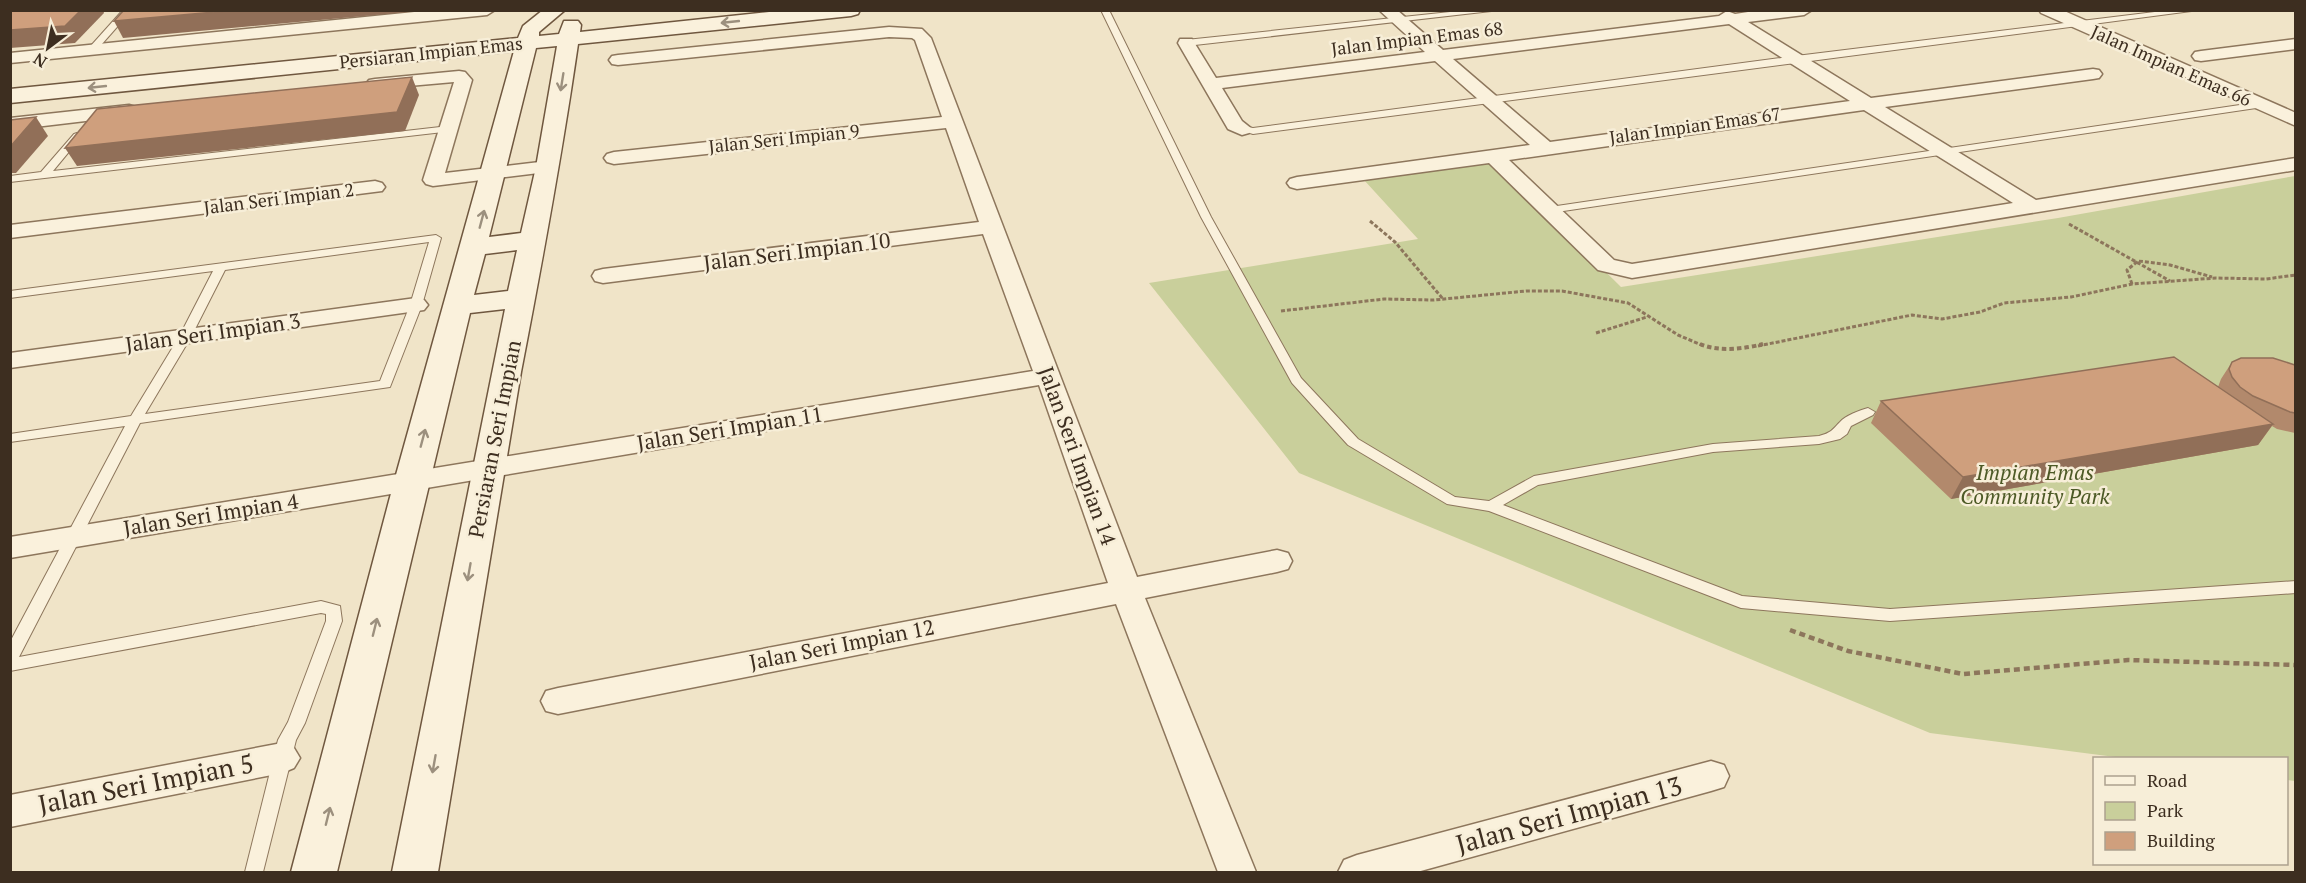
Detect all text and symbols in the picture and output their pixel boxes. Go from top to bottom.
street label: Jalan Impian Emas 68 [1330,16,1504,60]
one-way arrow [721,17,740,28]
north arrow [18,18,78,78]
street label: Jalan Impian Emas 66 [2088,19,2256,111]
street label: Persiaran Impian Emas [338,30,524,74]
text: N [29,48,51,73]
one-way arrow [556,72,567,92]
one-way arrow [88,82,108,93]
street label: Jalan Impian Emas 67 [1608,101,1782,149]
street label: Jalan Seri Impian 9 [707,118,860,158]
street label: Jalan Seri Impian 2 [202,177,355,219]
one-way arrow [476,210,488,229]
street label: Jalan Seri Impian 10 [702,226,892,276]
street label: Jalan Seri Impian 3 [123,306,302,358]
street label: Persiaran Seri Impian [461,337,527,540]
street label: Jalan Seri Impian 14 [1033,363,1123,549]
street label: Jalan Seri Impian 11 [635,399,825,457]
one-way arrow [418,428,429,447]
park label: Impian Emas Community Park [1960,458,2111,510]
street label: Jalan Seri Impian 4 [121,486,301,542]
one-way arrow [463,561,474,581]
street label: Jalan Seri Impian 12 [747,612,937,676]
one-way arrow [370,617,382,636]
street label: Jalan Seri Impian 5 [35,745,256,821]
one-way arrow [428,753,439,773]
legend [2093,757,2288,865]
street label: Jalan Seri Impian 13 [1452,768,1685,861]
text: Road [2147,768,2187,792]
text: Park [2147,798,2184,822]
one-way arrow [322,807,334,826]
text: Building [2147,828,2215,852]

